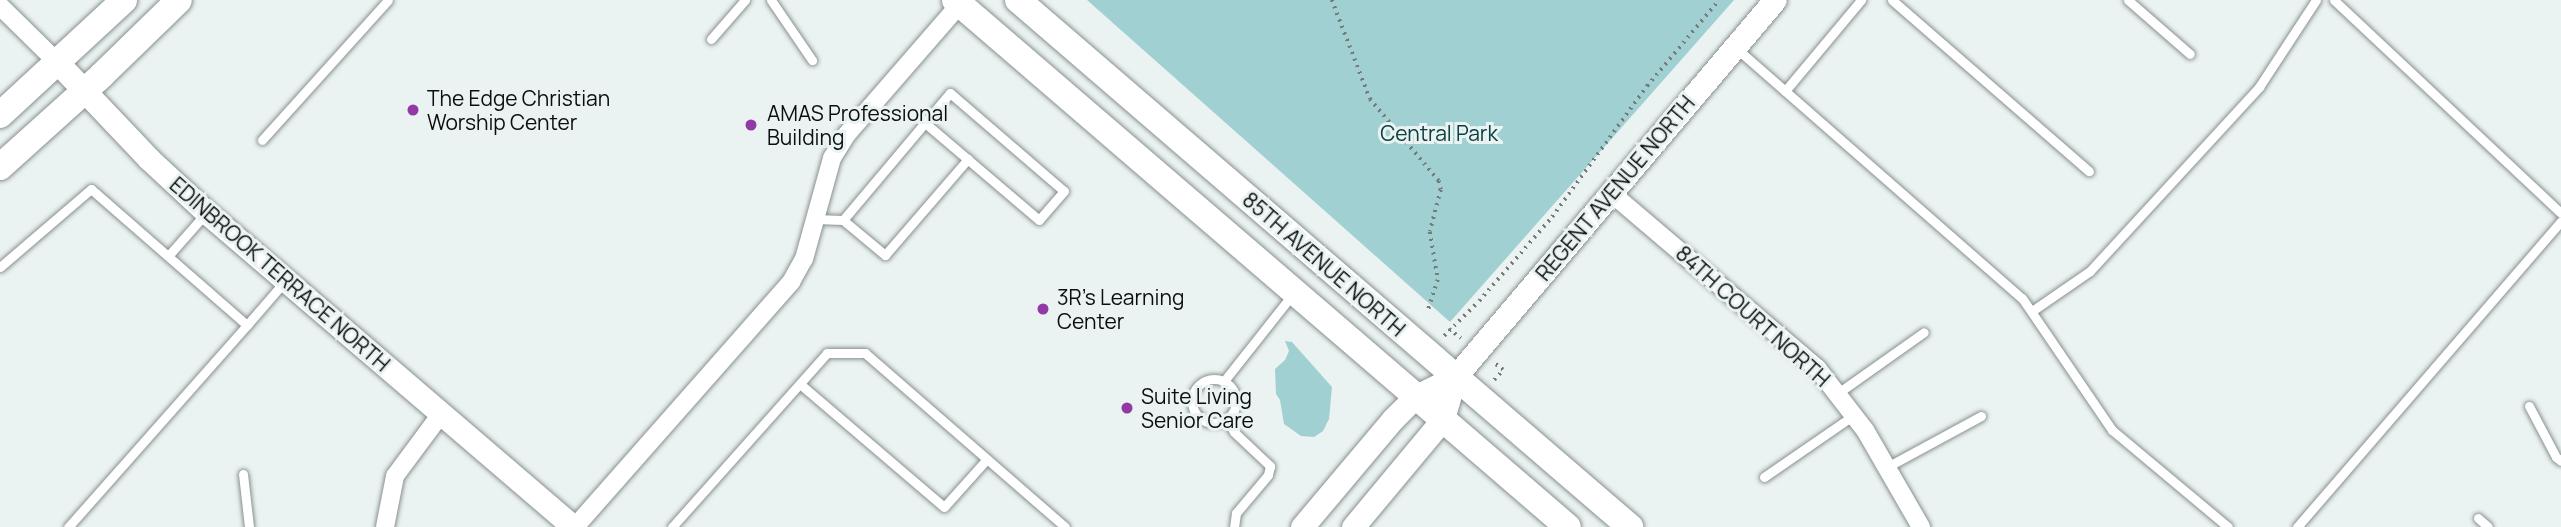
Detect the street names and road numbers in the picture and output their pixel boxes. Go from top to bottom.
street label: REGENT AVENUE NORTH [1530,90,1700,286]
street label: EDINBROOK TERRACE NORTH [165,172,395,376]
street label: 85TH AVENUE NORTH [1238,187,1410,341]
street label: 84TH COURT NORTH [1671,240,1835,392]

